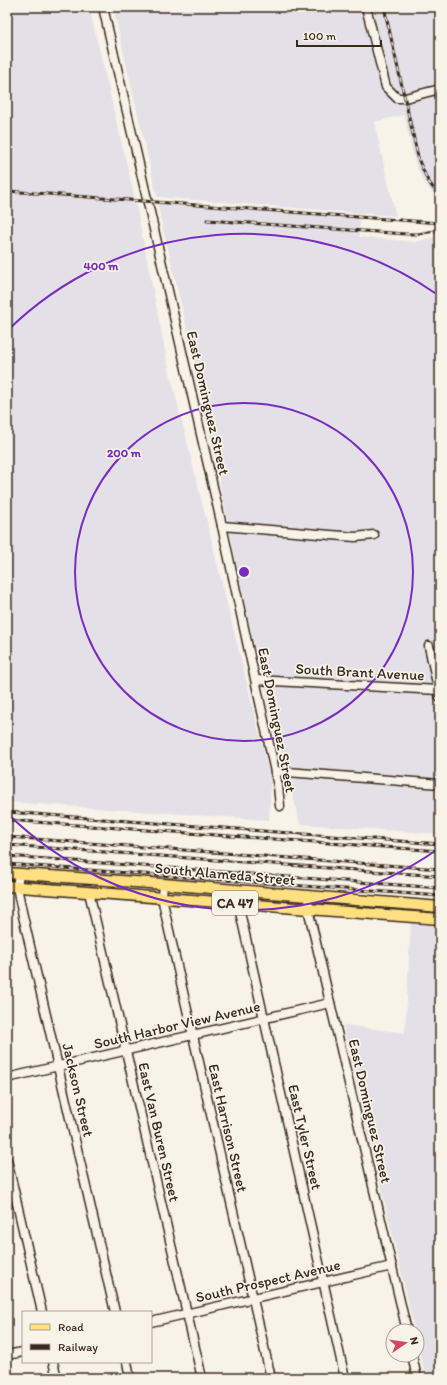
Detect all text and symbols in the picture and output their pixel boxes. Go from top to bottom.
scale bar [297,22,381,48]
text: 100 m [303,29,336,43]
text: 400 m [84,259,119,273]
street label: East Dominguez Street [183,329,233,477]
text: 200 m [107,446,142,460]
centre of rings [237,565,251,579]
street label: East Dominguez Street [254,646,300,794]
street label: South Brant Avenue [295,660,425,684]
street label: South Alameda Street [154,859,296,889]
road number: CA 47 [212,891,258,915]
street label: South Harbor View Avenue [92,997,262,1053]
street label: East Dominguez Street [345,1037,395,1185]
street label: Jackson Street [58,1041,98,1139]
street label: East Van Buren Street [134,1061,184,1204]
street label: East Harrison Street [204,1062,252,1194]
street label: East Tyler Street [284,1083,326,1192]
street label: South Prospect Avenue [194,1256,342,1306]
legend [22,1311,152,1363]
text: Road [58,1320,84,1334]
north arrow [385,1323,425,1363]
text: N [407,1336,421,1346]
text: Railway [58,1340,98,1354]

